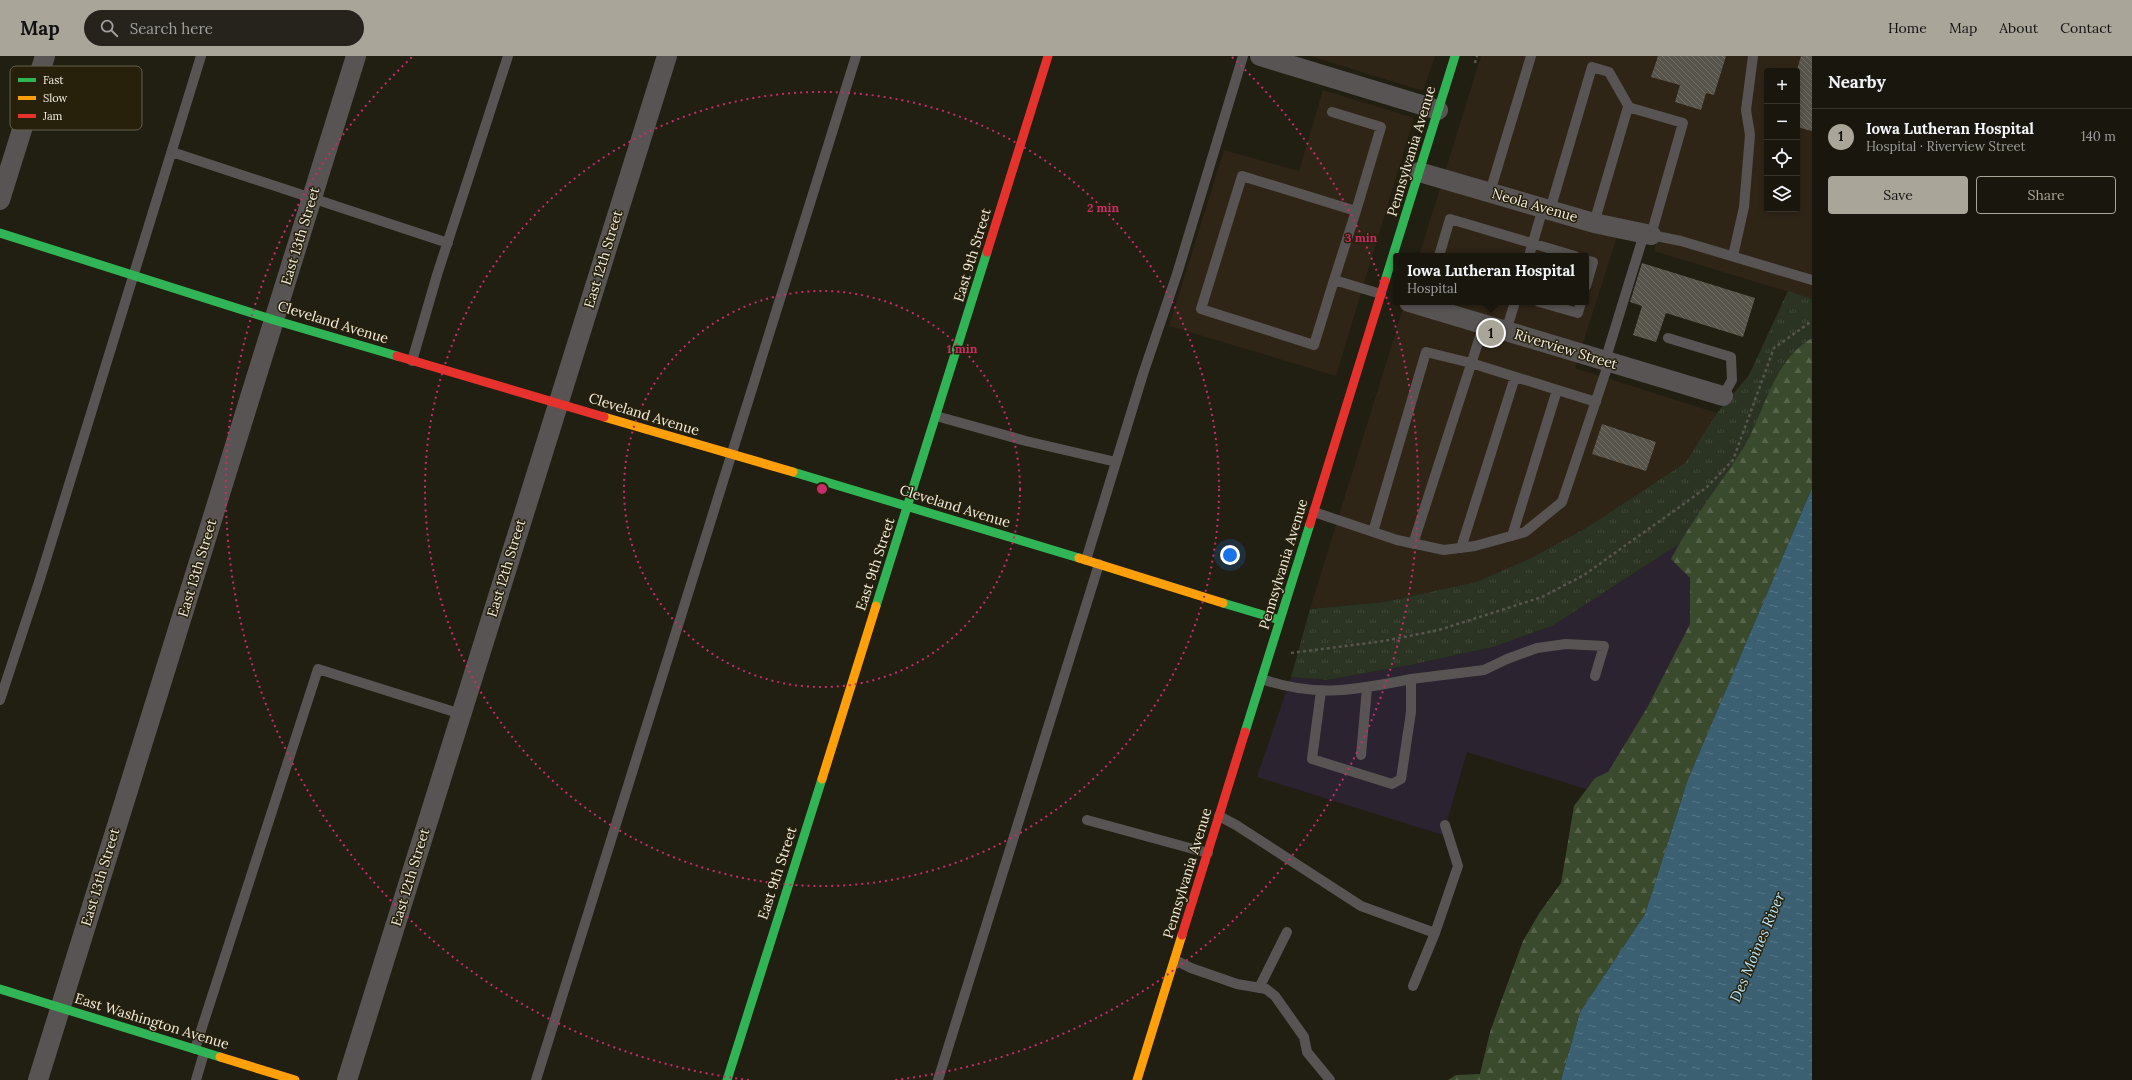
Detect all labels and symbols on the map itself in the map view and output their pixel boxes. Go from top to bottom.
legend [10,66,142,130]
text: Fast [43,73,64,87]
street label: Pennsylvania Avenue [1383,83,1440,218]
text: Slow [43,91,68,105]
text: Jam [42,109,63,123]
street label: East 13th Street [277,184,324,287]
street label: Neola Avenue [1490,184,1580,226]
text: 2 min [1087,200,1119,215]
street label: East 9th Street [949,206,995,304]
street label: East 12th Street [580,207,627,310]
text: 3 min [1345,230,1378,245]
street label: Cleveland Avenue [275,297,391,348]
pin: 1 [1478,318,1504,348]
street label: Riverview Street [1512,325,1620,373]
text: 1 min [947,341,978,356]
street label: Cleveland Avenue [586,389,702,440]
street label: Cleveland Avenue [897,481,1013,532]
centre of rings [815,482,829,496]
street label: Pennsylvania Avenue [1255,496,1312,631]
street label: East 9th Street [851,515,899,613]
street label: East 13th Street [174,516,221,619]
street label: East 12th Street [483,516,530,619]
your location [1220,545,1240,565]
street label: Pennsylvania Avenue [1159,805,1216,940]
street label: East 9th Street [753,824,801,922]
street label: East 13th Street [77,825,124,928]
street label: East 12th Street [387,825,434,928]
water label: Des Moines River [1725,889,1789,1005]
street label: East Washington Avenue [73,989,232,1053]

